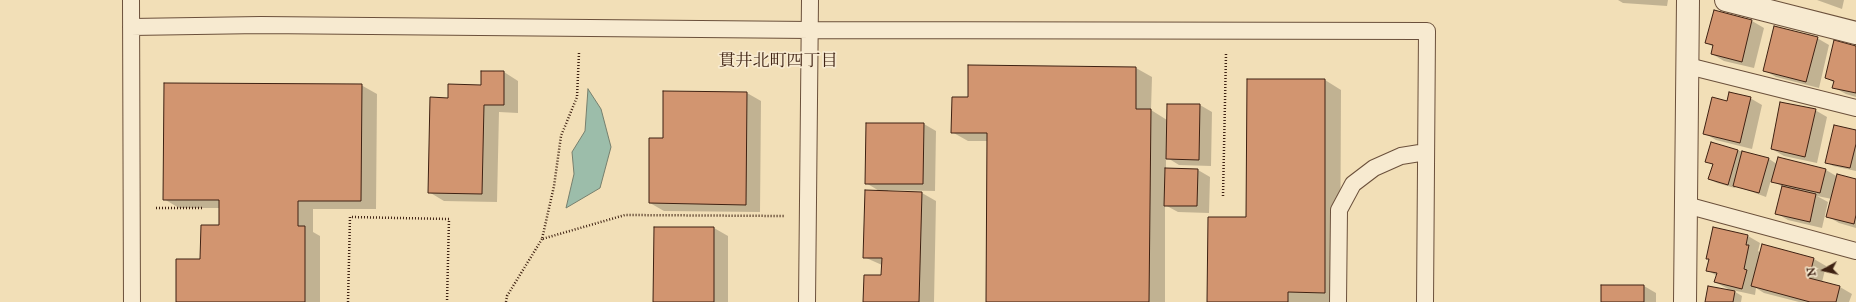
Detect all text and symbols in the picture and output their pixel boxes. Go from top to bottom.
district label: 貫井北町四丁目 [719,52,837,72]
north arrow [1804,250,1844,290]
text: N [1805,266,1819,277]

